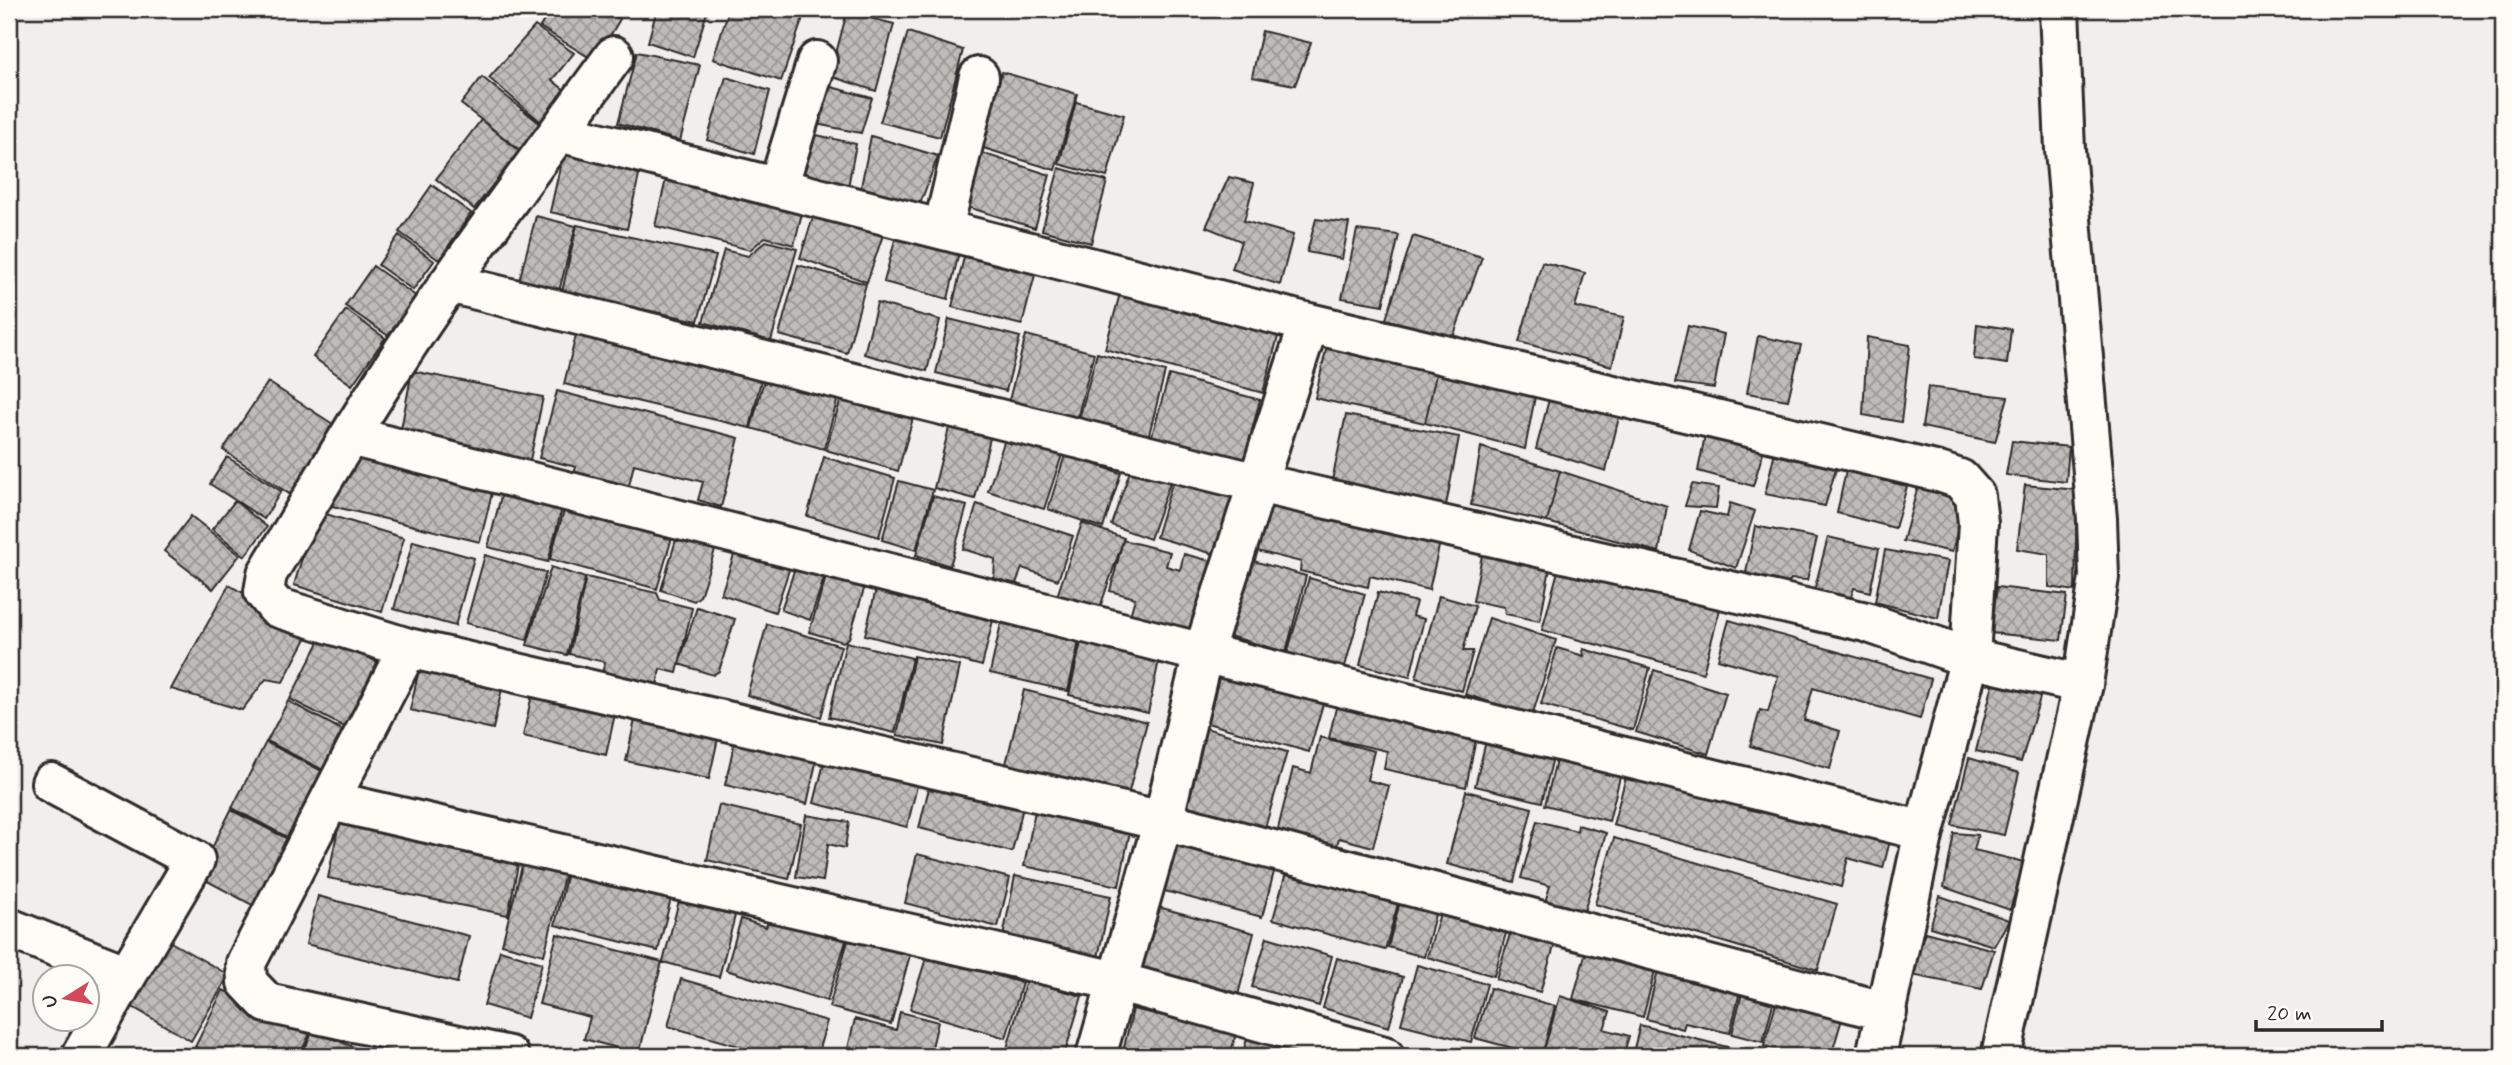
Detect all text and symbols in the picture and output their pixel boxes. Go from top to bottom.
north arrow [32,964,102,1034]
scale bar [2256,988,2382,1032]
text: U [37,993,64,1009]
text: 20 m [2267,1000,2312,1028]

